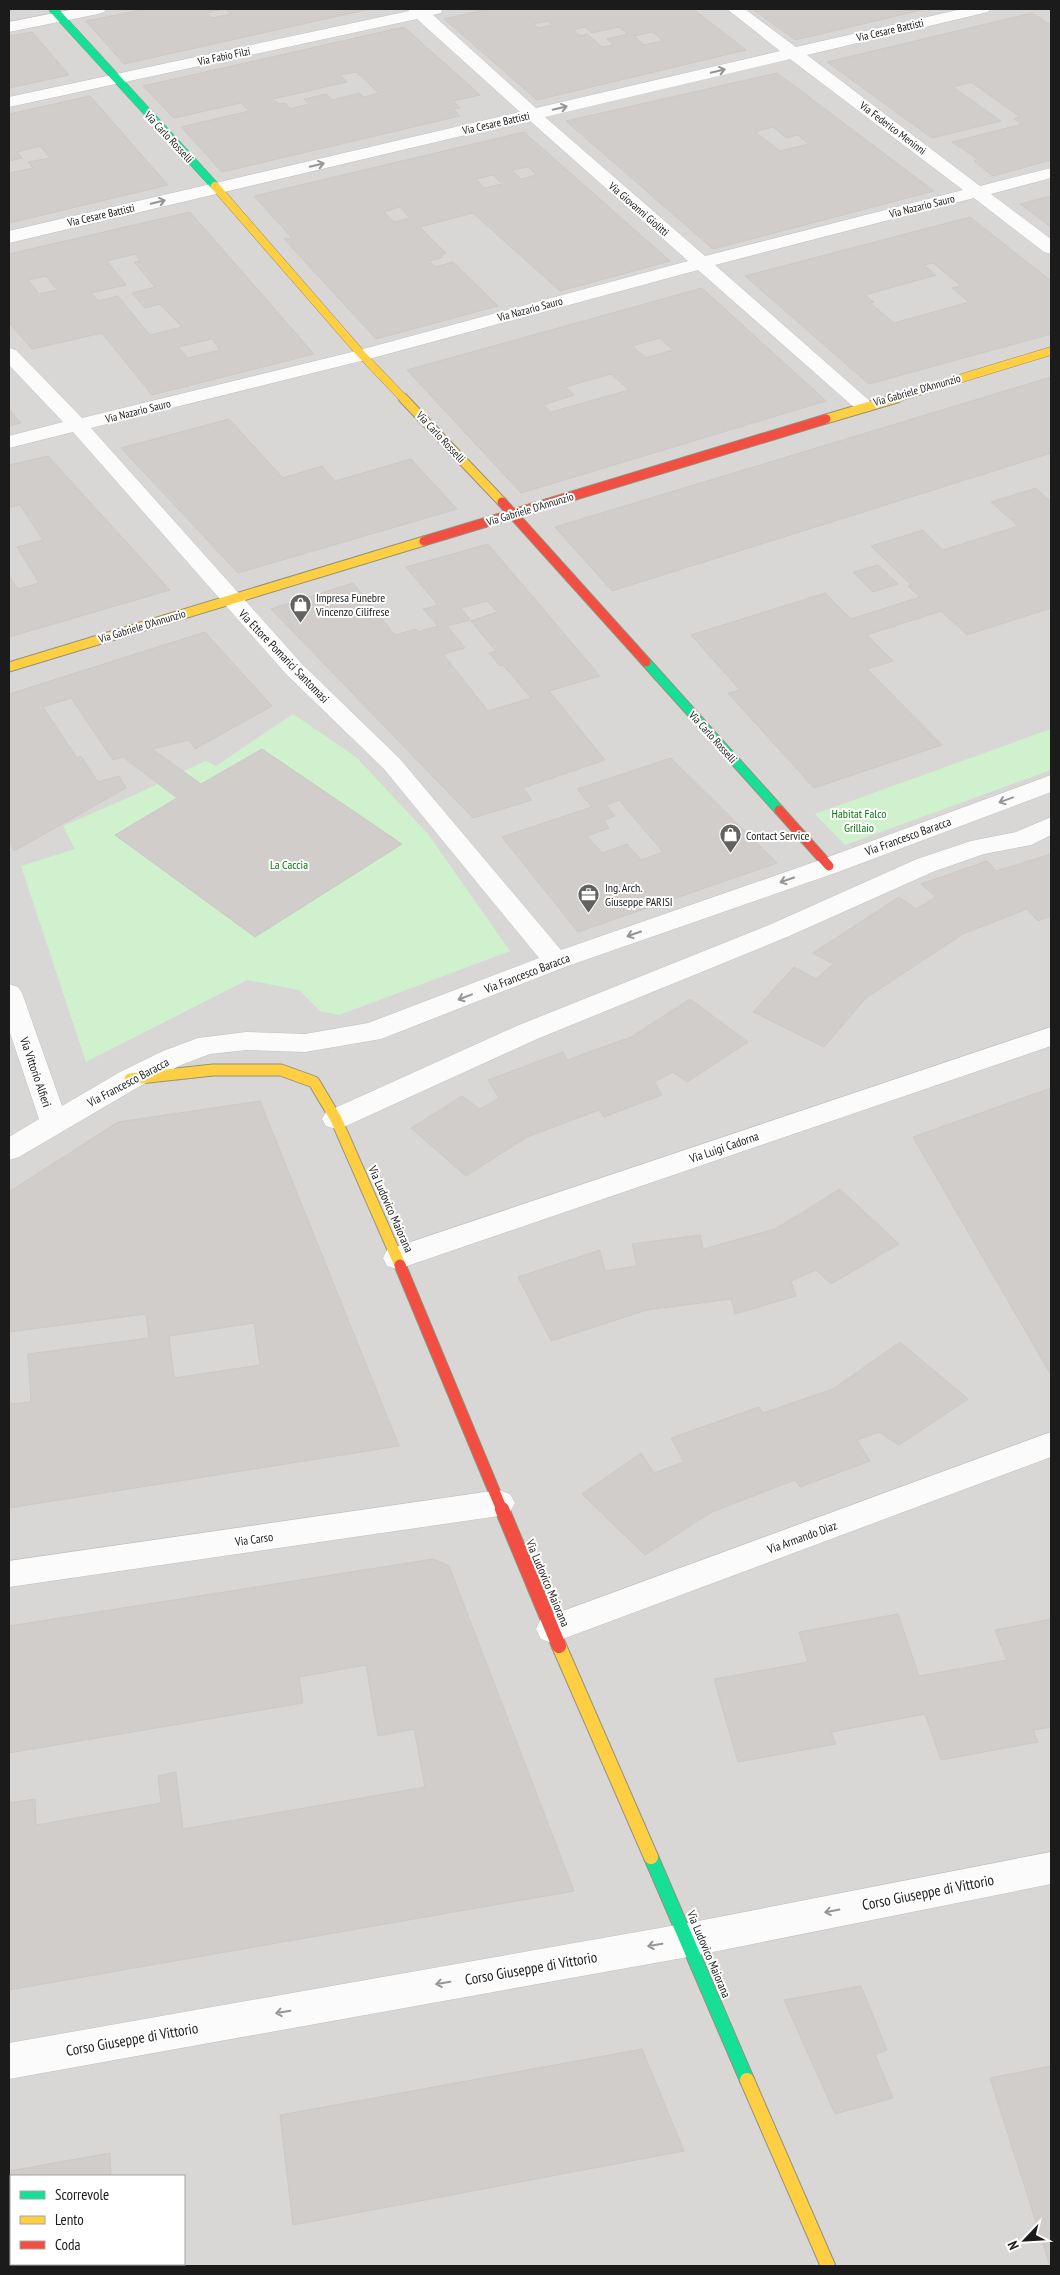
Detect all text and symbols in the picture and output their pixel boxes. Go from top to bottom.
street label: Via Cesare Battisti [854,15,925,45]
street label: Via Fabio Filzi [196,44,251,69]
one-way arrow [710,66,726,75]
street label: Via Federico Meninni [856,98,929,158]
one-way arrow [551,103,567,112]
street label: Via Carlo Rosselli [141,108,196,166]
street label: Via Cesare Battisti [460,108,531,138]
one-way arrow [308,160,324,169]
street label: Via Giovanni Giolitti [605,178,672,239]
street label: Via Nazario Sauro [887,191,956,221]
one-way arrow [150,197,166,206]
street label: Via Cesare Battisti [65,200,136,230]
street label: Via Nazario Sauro [495,294,564,325]
street label: Via Gabriele D'Annunzio [871,371,962,409]
street label: Via Nazario Sauro [103,396,172,426]
street label: Via Carlo Rosselli [413,408,468,466]
street label: Via Gabriele D'Annunzio [484,489,575,529]
place label: Impresa Funebre Vincenzo Cilifrese [315,590,390,619]
shop icon: Impresa Funebre Vincenzo Cilifrese [288,592,312,623]
street label: Via Ettore Pomarici Santomasi [235,605,333,706]
street label: Via Gabriele D'Annunzio [96,606,187,646]
street label: Via Carlo Rosselli [685,707,740,766]
one-way arrow [998,796,1014,805]
park label: Habitat Falco Grillaio [832,806,886,835]
street label: Via Francesco Baracca [862,813,953,859]
shop icon: Contact Service [718,823,742,854]
place label: Contact Service [746,828,810,843]
park label: La Caccia [270,857,308,872]
one-way arrow [779,876,795,886]
place label: Ing. Arch. Giuseppe PARISI [605,880,673,909]
office icon: Ing. Arch. Giuseppe PARISI [577,882,601,913]
one-way arrow [627,930,642,939]
street label: Via Francesco Baracca [481,950,572,997]
one-way arrow [458,993,473,1002]
street label: Via Vittorio Alfieri [17,1034,55,1109]
street label: Via Francesco Baracca [84,1054,172,1110]
street label: Via Luigi Cadorna [686,1128,761,1166]
street label: Via Ludovico Maiorana [365,1162,417,1255]
street label: Via Armando Diaz [764,1517,839,1557]
street label: Via Carso [233,1529,274,1549]
street label: Via Ludovico Maiorana [522,1536,573,1629]
street label: Corso Giuseppe di Vittorio [860,1870,996,1914]
street label: Via Ludovico Maiorana [683,1907,734,2000]
one-way arrow [824,1907,840,1917]
one-way arrow [647,1941,663,1951]
street label: Corso Giuseppe di Vittorio [463,1947,599,1989]
one-way arrow [436,1979,452,1989]
one-way arrow [276,2008,292,2018]
street label: Corso Giuseppe di Vittorio [64,2018,200,2060]
legend [10,2175,185,2265]
text: Scorrevole [55,2185,109,2204]
text: Lento [55,2210,84,2229]
north arrow [1000,2215,1050,2265]
text: Coda [55,2235,80,2254]
text: N [1003,2238,1023,2253]

